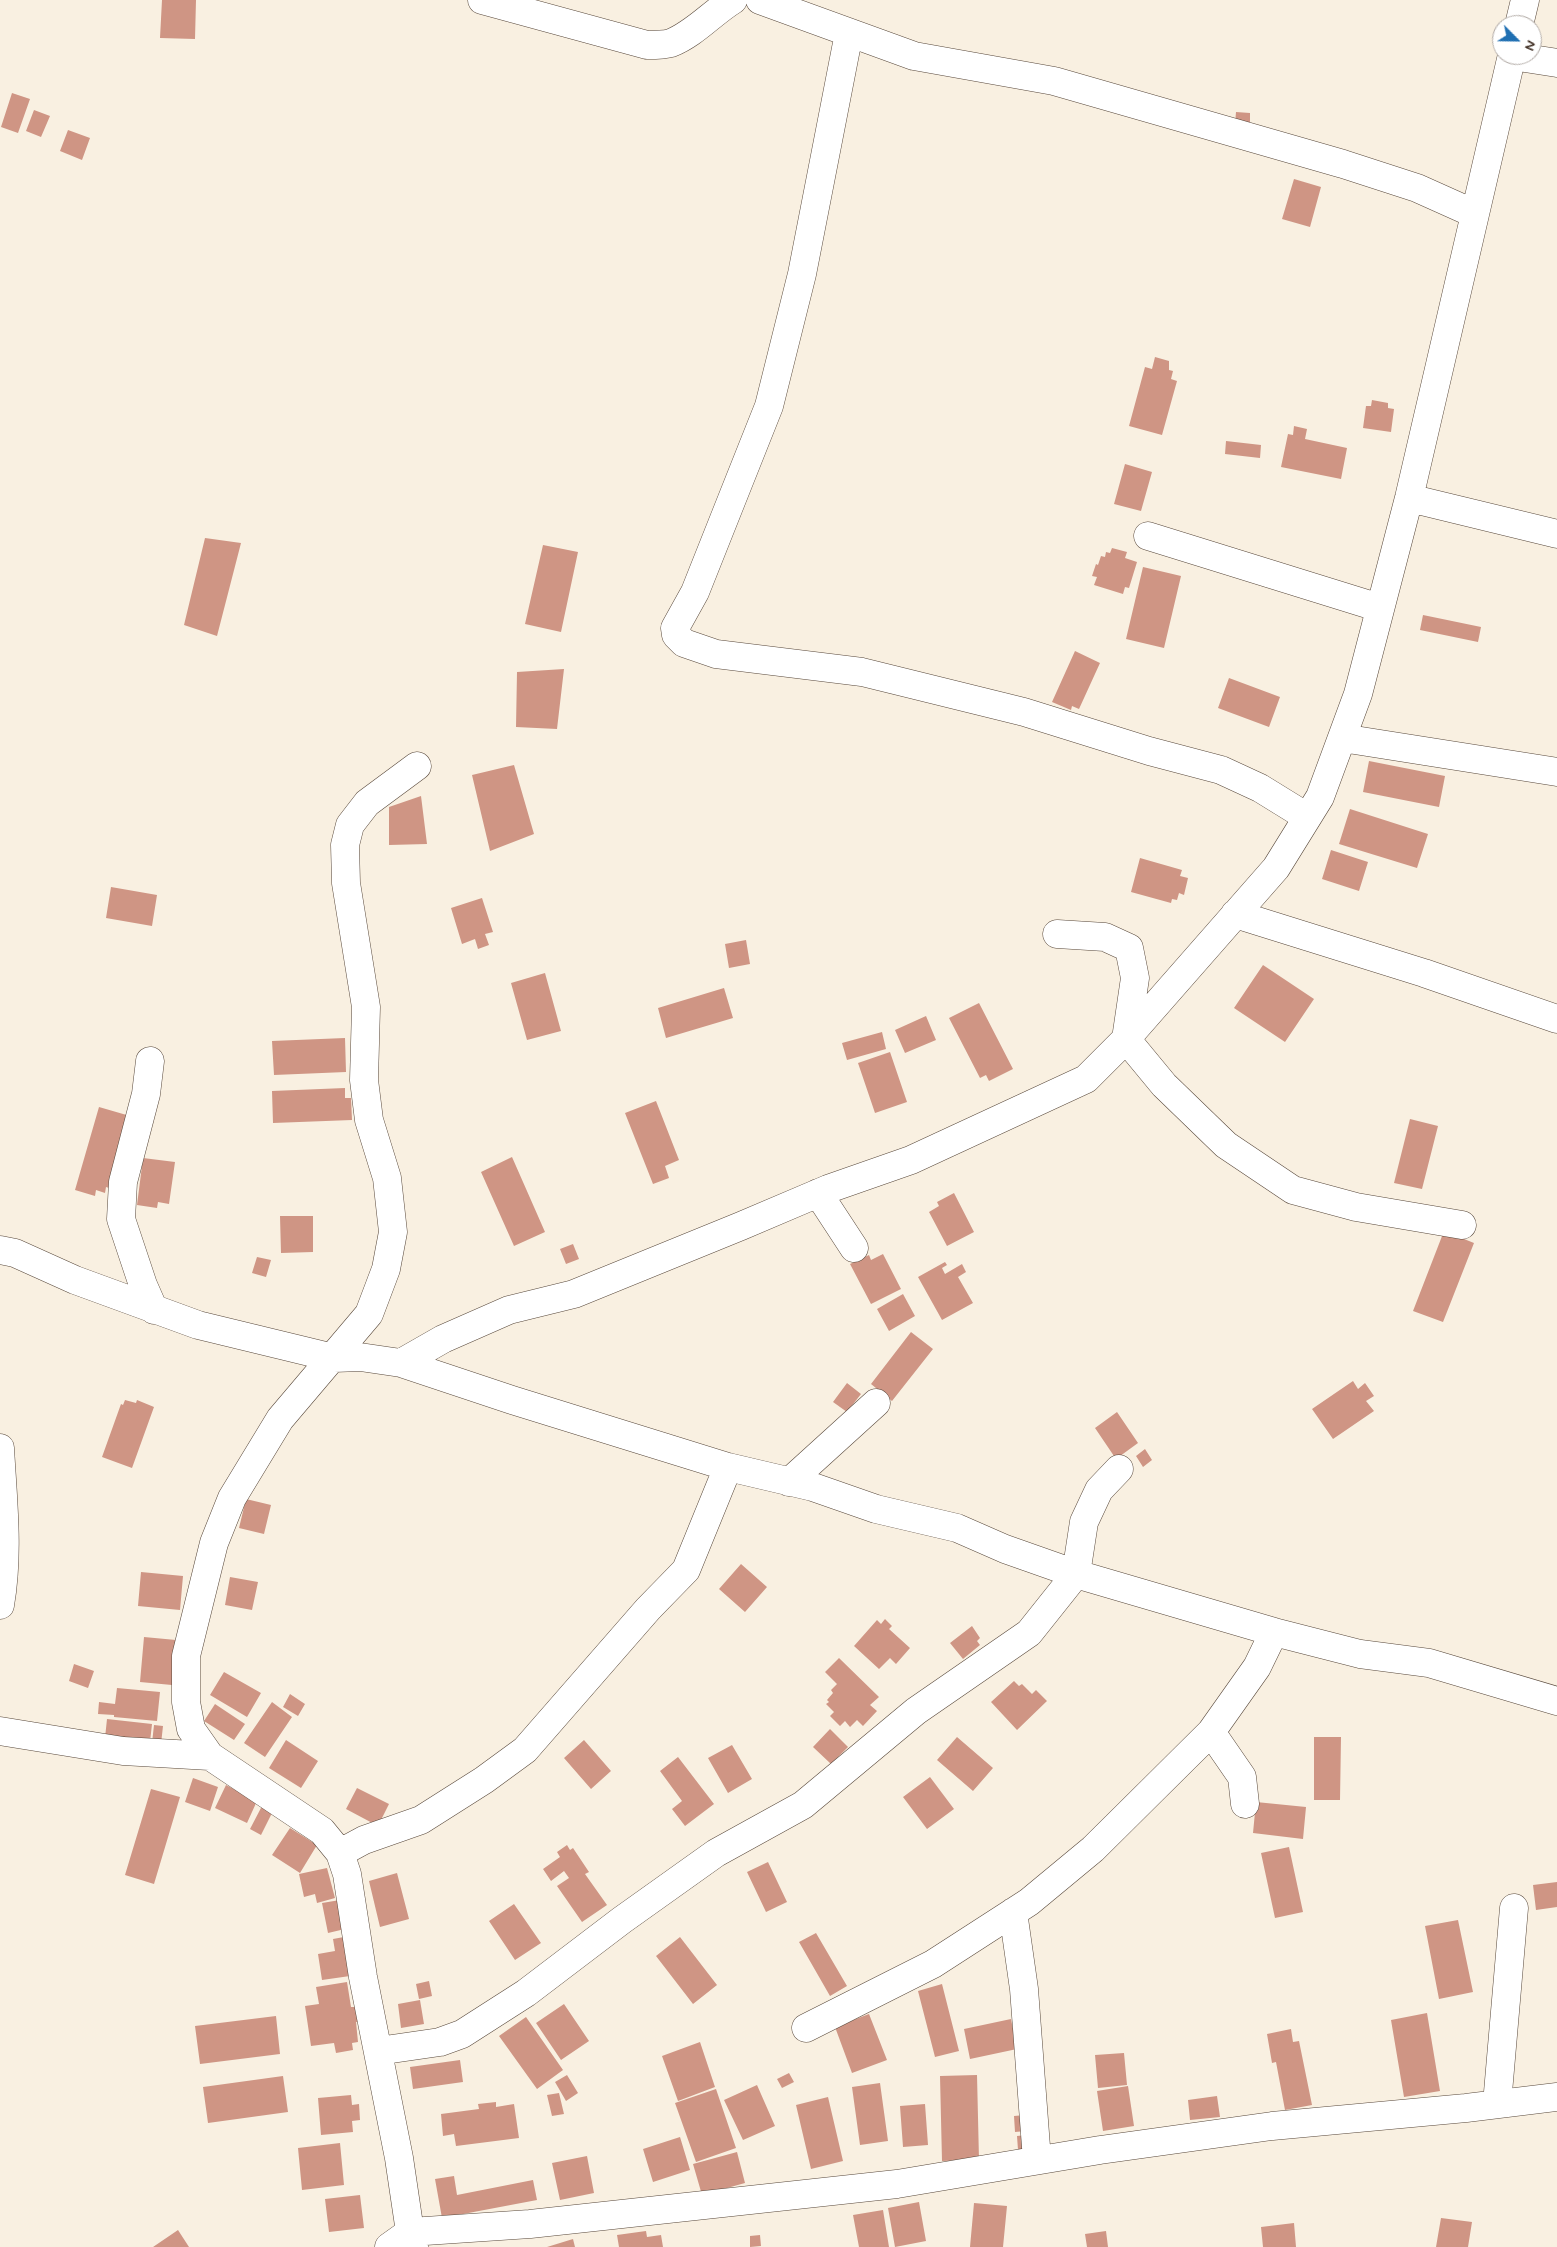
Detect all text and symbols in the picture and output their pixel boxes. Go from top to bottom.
north arrow [1492,15,1542,65]
text: N [1520,38,1540,53]

